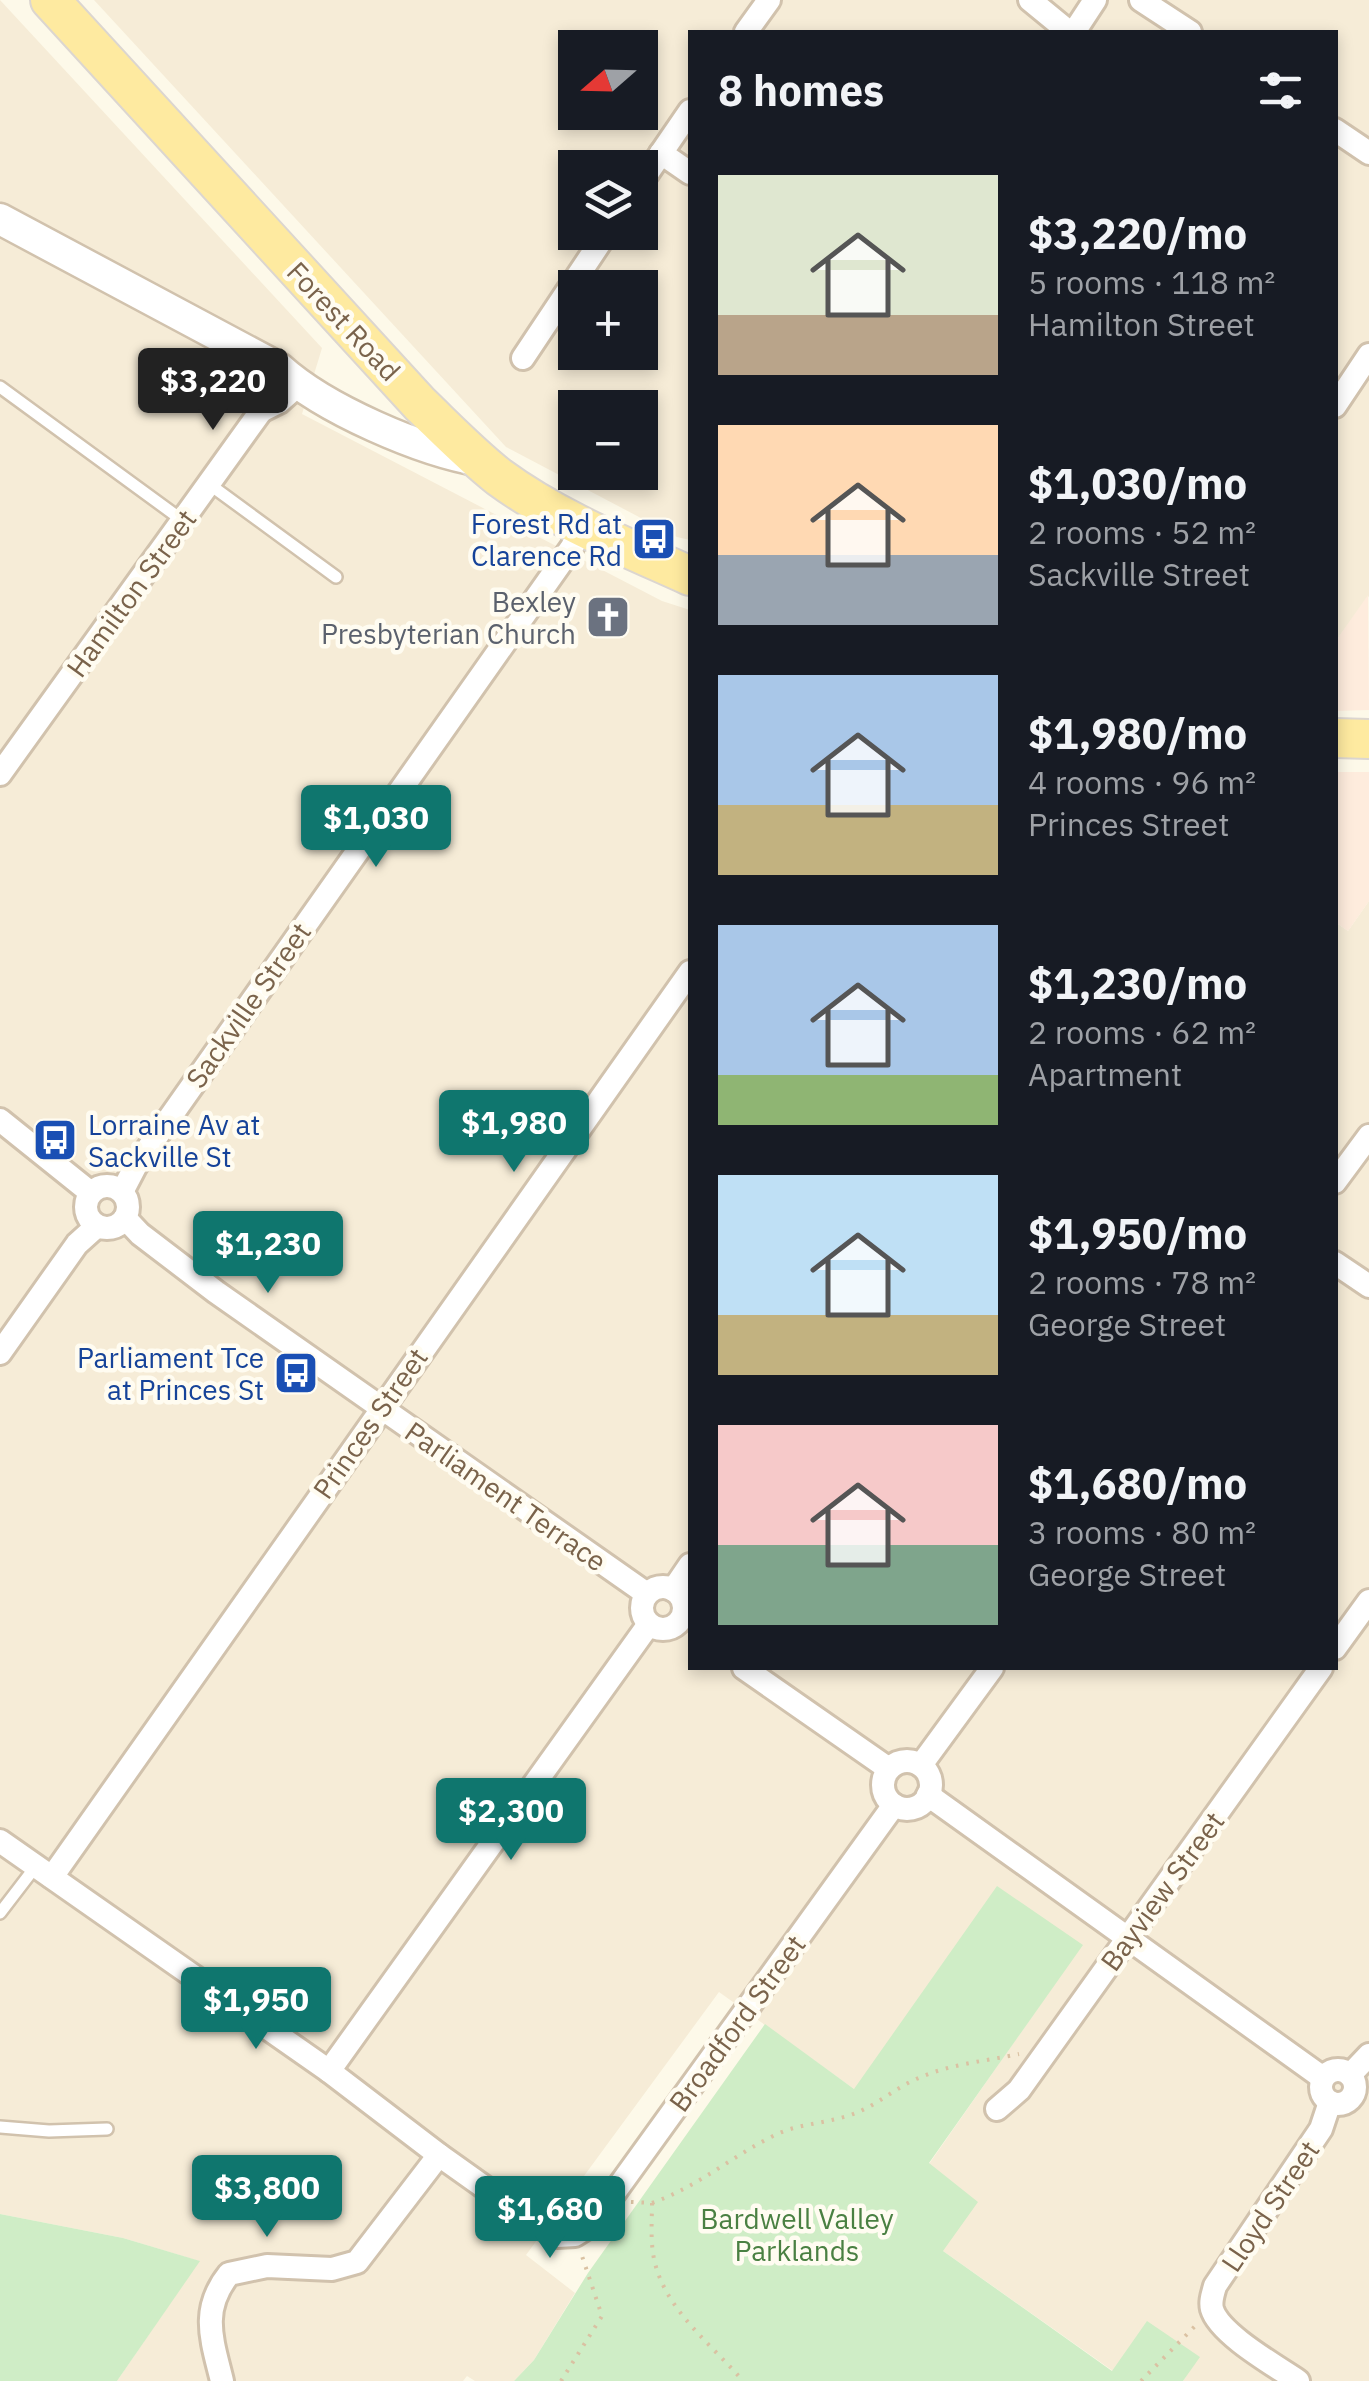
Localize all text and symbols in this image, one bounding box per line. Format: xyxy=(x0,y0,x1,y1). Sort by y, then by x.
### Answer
north arrow xyxy=(558,30,658,130)
map controls xyxy=(558,30,658,490)
text: 8 homes xyxy=(718,63,884,118)
icon: filters xyxy=(1253,63,1308,118)
button: layers xyxy=(558,150,658,250)
text: $3,220/mo xyxy=(1028,206,1247,261)
icon: home xyxy=(798,215,918,335)
street label: Forest Road xyxy=(279,253,409,389)
text: 5 rooms · 118 m² xyxy=(1028,261,1275,303)
button: + xyxy=(558,270,658,370)
text: Hamilton Street xyxy=(1028,303,1255,345)
pin: $3,220 xyxy=(132,348,294,433)
text: $3,220 xyxy=(160,359,266,401)
button: − xyxy=(558,390,658,490)
text: $1,030/mo xyxy=(1028,456,1247,511)
icon: home xyxy=(798,465,918,585)
street label: Hamilton Street xyxy=(58,502,204,684)
place label: Forest Rd at Clarence Rd xyxy=(471,505,622,574)
text: 2 rooms · 52 m² xyxy=(1028,511,1256,553)
bus stop icon: Forest Rd at Clarence Rd xyxy=(631,516,677,562)
text: Sackville Street xyxy=(1028,553,1250,595)
place label: Bexley Presbyterian Church xyxy=(321,583,576,652)
church icon: Bexley Presbyterian Church xyxy=(585,594,631,640)
text: $1,980/mo xyxy=(1028,706,1247,761)
icon: home xyxy=(798,715,918,835)
text: 4 rooms · 96 m² xyxy=(1028,761,1256,803)
pin: $1,030 xyxy=(295,785,457,870)
text: $1,030 xyxy=(323,796,429,838)
text: Princes Street xyxy=(1028,803,1229,845)
street label: Sackville Street xyxy=(177,915,319,1095)
text: $1,230/mo xyxy=(1028,956,1247,1011)
icon: home xyxy=(798,965,918,1085)
text: 2 rooms · 62 m² xyxy=(1028,1011,1256,1053)
text: Apartment xyxy=(1028,1053,1182,1095)
pin: $1,980 xyxy=(433,1090,595,1175)
text: $1,980 xyxy=(461,1101,567,1143)
place label: Lorraine Av at Sackville St xyxy=(88,1106,260,1175)
bus stop icon: Lorraine Av at Sackville St xyxy=(32,1117,78,1163)
text: $1,950/mo xyxy=(1028,1206,1247,1261)
pin: $1,230 xyxy=(187,1211,349,1296)
icon: home xyxy=(798,1215,918,1335)
text: $1,230 xyxy=(215,1222,321,1264)
text: 2 rooms · 78 m² xyxy=(1028,1261,1256,1303)
text: George Street xyxy=(1028,1303,1226,1345)
place label: Parliament Tce at Princes St xyxy=(77,1339,264,1408)
street label: Princes Street xyxy=(304,1340,436,1506)
bus stop icon: Parliament Tce at Princes St xyxy=(273,1350,319,1396)
street label: Parliament Terrace xyxy=(398,1413,614,1579)
text: $1,680/mo xyxy=(1028,1456,1247,1511)
icon: home xyxy=(798,1465,918,1585)
text: 3 rooms · 80 m² xyxy=(1028,1511,1256,1553)
text: George Street xyxy=(1028,1553,1226,1595)
pin: $2,300 xyxy=(430,1778,592,1863)
text: $2,300 xyxy=(458,1789,564,1831)
street label: Bayview Street xyxy=(1092,1804,1232,1978)
street label: Broadford Street xyxy=(660,1927,814,2119)
pin: $1,950 xyxy=(175,1967,337,2052)
text: $1,950 xyxy=(203,1978,309,2020)
street label: Lloyd Street xyxy=(1213,2133,1327,2279)
pin: $3,800 xyxy=(186,2155,348,2240)
text: $3,800 xyxy=(214,2166,320,2208)
pin: $1,680 xyxy=(469,2176,631,2261)
text: $1,680 xyxy=(497,2187,603,2229)
park label: Bardwell Valley Parklands xyxy=(700,2200,894,2269)

